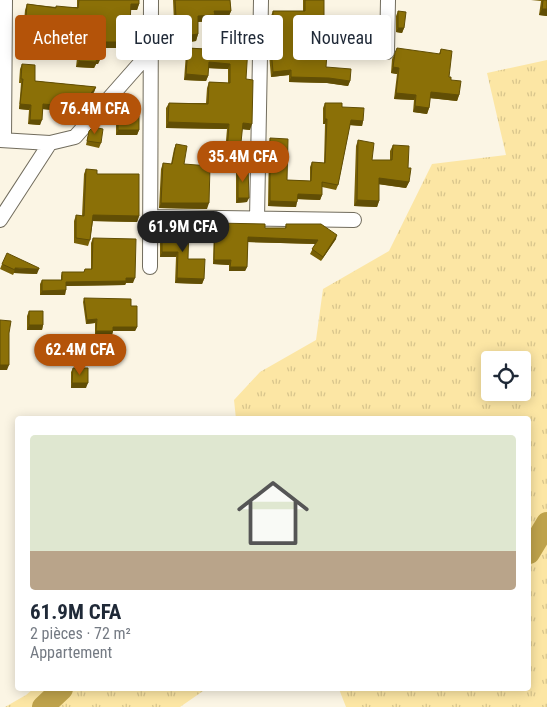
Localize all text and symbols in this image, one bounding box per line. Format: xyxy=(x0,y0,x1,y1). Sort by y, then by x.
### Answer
chip: Acheter xyxy=(15,15,106,60)
chip: Louer xyxy=(116,15,192,60)
chip: Filtres xyxy=(202,15,283,60)
chip: Nouveau xyxy=(293,15,391,60)
pin: 76.4M CFA xyxy=(38,92,152,135)
text: 76.4M CFA xyxy=(60,99,130,118)
pin: 35.4M CFA xyxy=(186,140,300,183)
text: 35.4M CFA xyxy=(208,147,278,166)
pin: 61.9M CFA xyxy=(126,210,240,253)
text: 61.9M CFA xyxy=(148,217,218,236)
pin: 62.4M CFA xyxy=(23,334,137,376)
text: 62.4M CFA xyxy=(45,340,115,359)
map controls xyxy=(481,351,531,401)
button: locate xyxy=(481,351,531,401)
icon: home xyxy=(228,468,318,558)
text: 61.9M CFA xyxy=(30,600,121,624)
text: 2 pièces · 72 m² xyxy=(30,624,131,643)
text: Appartement xyxy=(30,643,112,662)

